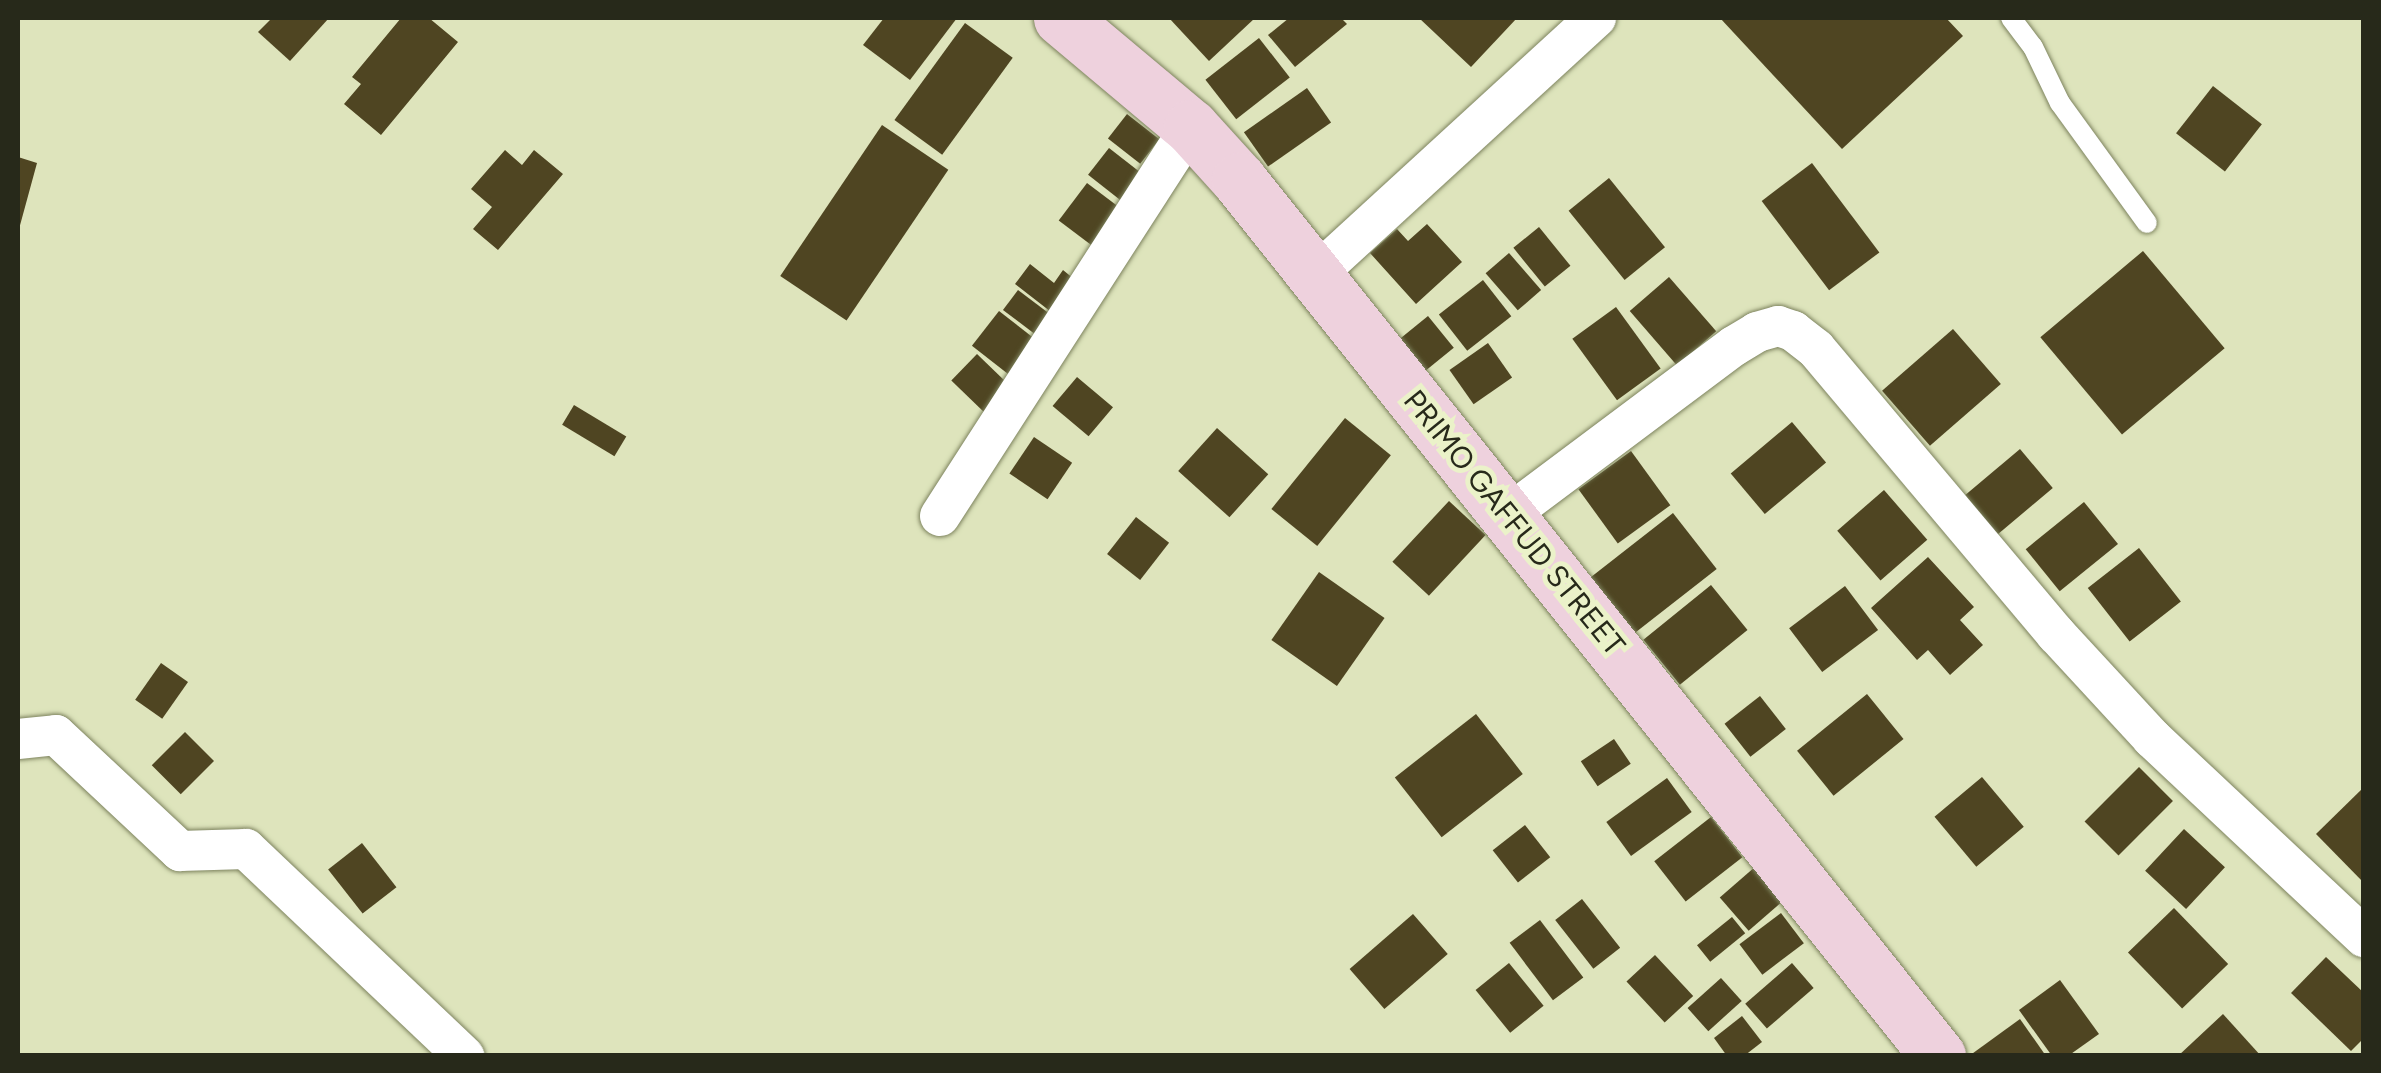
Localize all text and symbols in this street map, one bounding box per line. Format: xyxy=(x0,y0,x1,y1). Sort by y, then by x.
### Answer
street label: PRIMO GAFFUD STREET xyxy=(1396,383,1632,663)

